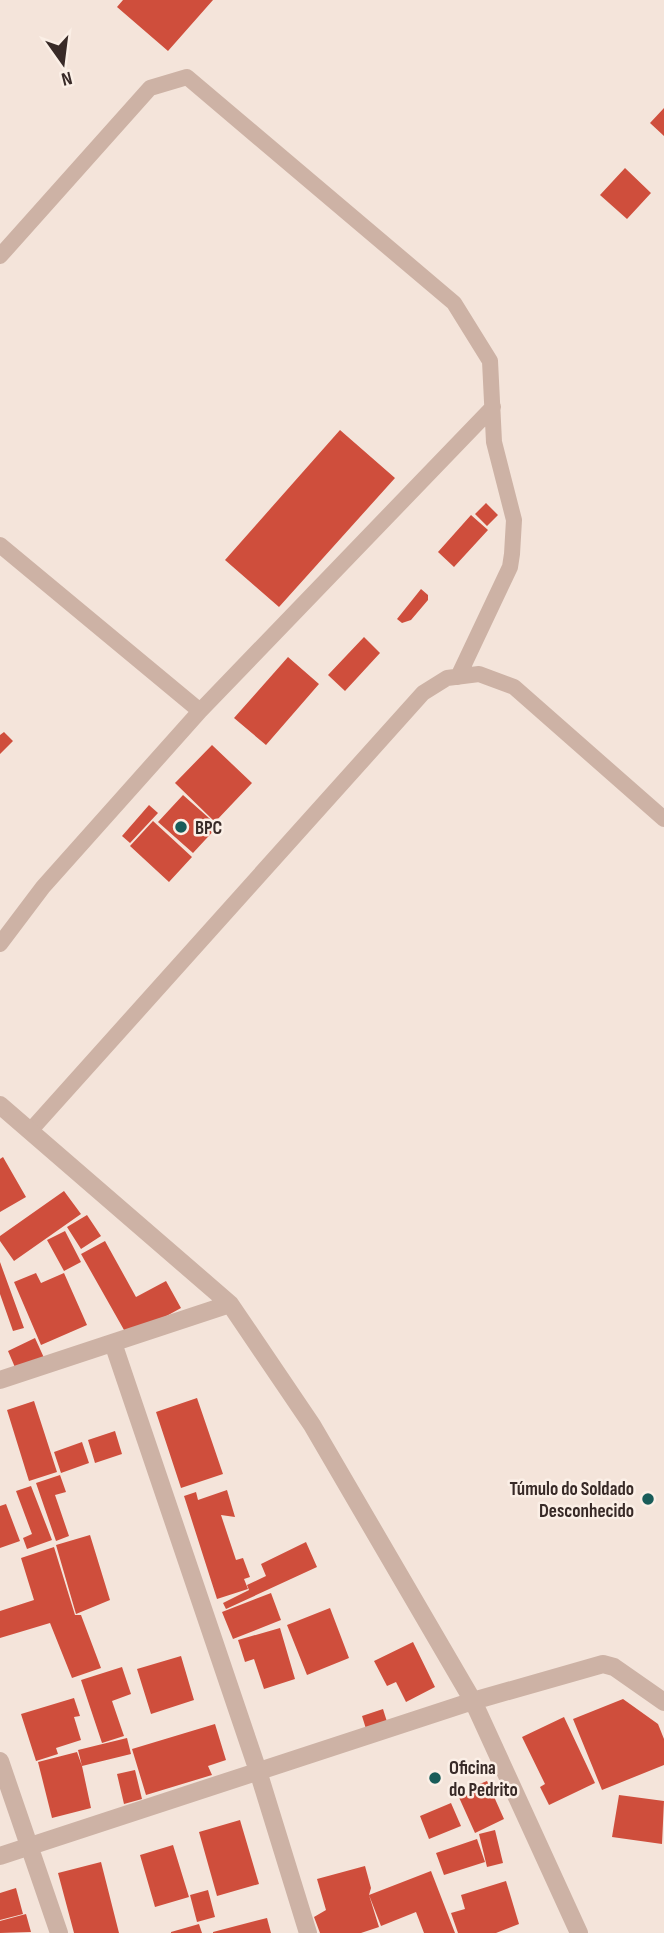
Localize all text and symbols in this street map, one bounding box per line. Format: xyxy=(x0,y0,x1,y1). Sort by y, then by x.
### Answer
north arrow xyxy=(28,28,98,98)
text: N xyxy=(59,66,74,90)
place label: BPC xyxy=(195,817,223,840)
marker: BPC xyxy=(173,819,189,835)
place label: Túmulo do Soldado Desconhecido xyxy=(510,1478,634,1523)
marker: Túmulo do Soldado Desconhecido xyxy=(640,1491,656,1507)
place label: Oficina do Pedrito xyxy=(449,1757,518,1802)
marker: Oficina do Pedrito xyxy=(427,1770,443,1786)

